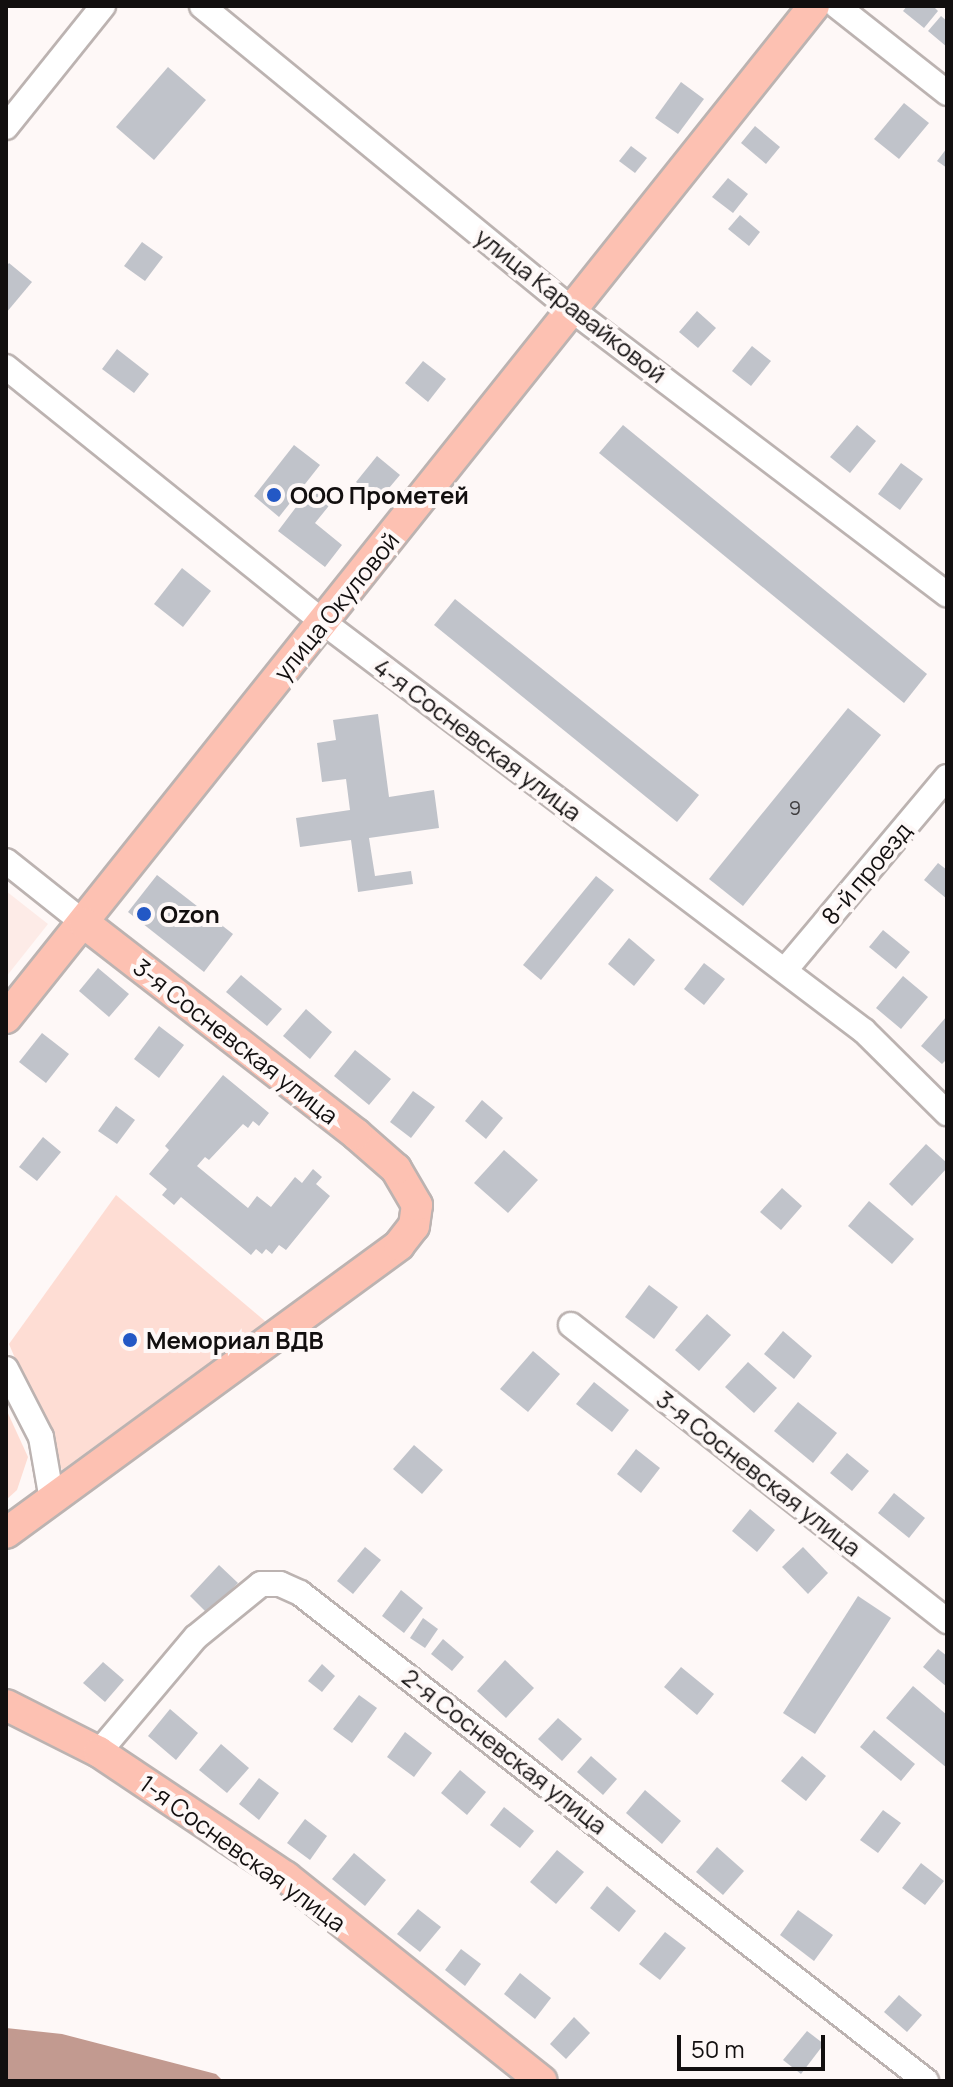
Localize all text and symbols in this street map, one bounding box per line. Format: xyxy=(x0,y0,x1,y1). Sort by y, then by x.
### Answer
street label: улица Каравайковой xyxy=(470,222,672,388)
place label: ООО Прометей xyxy=(290,481,469,509)
marker: ООО Прометей xyxy=(265,486,283,504)
street label: улица Окуловой xyxy=(267,526,405,686)
street label: 4-я Сосневская улица xyxy=(369,652,587,826)
house number: 9 xyxy=(789,795,801,819)
street label: 8-й проезд xyxy=(815,816,917,930)
place label: Ozon xyxy=(160,900,220,928)
marker: Ozon xyxy=(135,905,153,923)
street label: 3-я Сосневская улица xyxy=(128,952,344,1130)
place label: Мемориал ВДВ xyxy=(146,1326,324,1354)
marker: Мемориал ВДВ xyxy=(121,1331,139,1349)
street label: 3-я Сосневская улица xyxy=(651,1384,867,1562)
street label: 2-я Сосневская улица xyxy=(397,1662,613,1840)
street label: 1-я Сосневская улица xyxy=(134,1769,352,1937)
scale bar xyxy=(681,2019,829,2069)
text: 50 m xyxy=(691,2032,745,2065)

